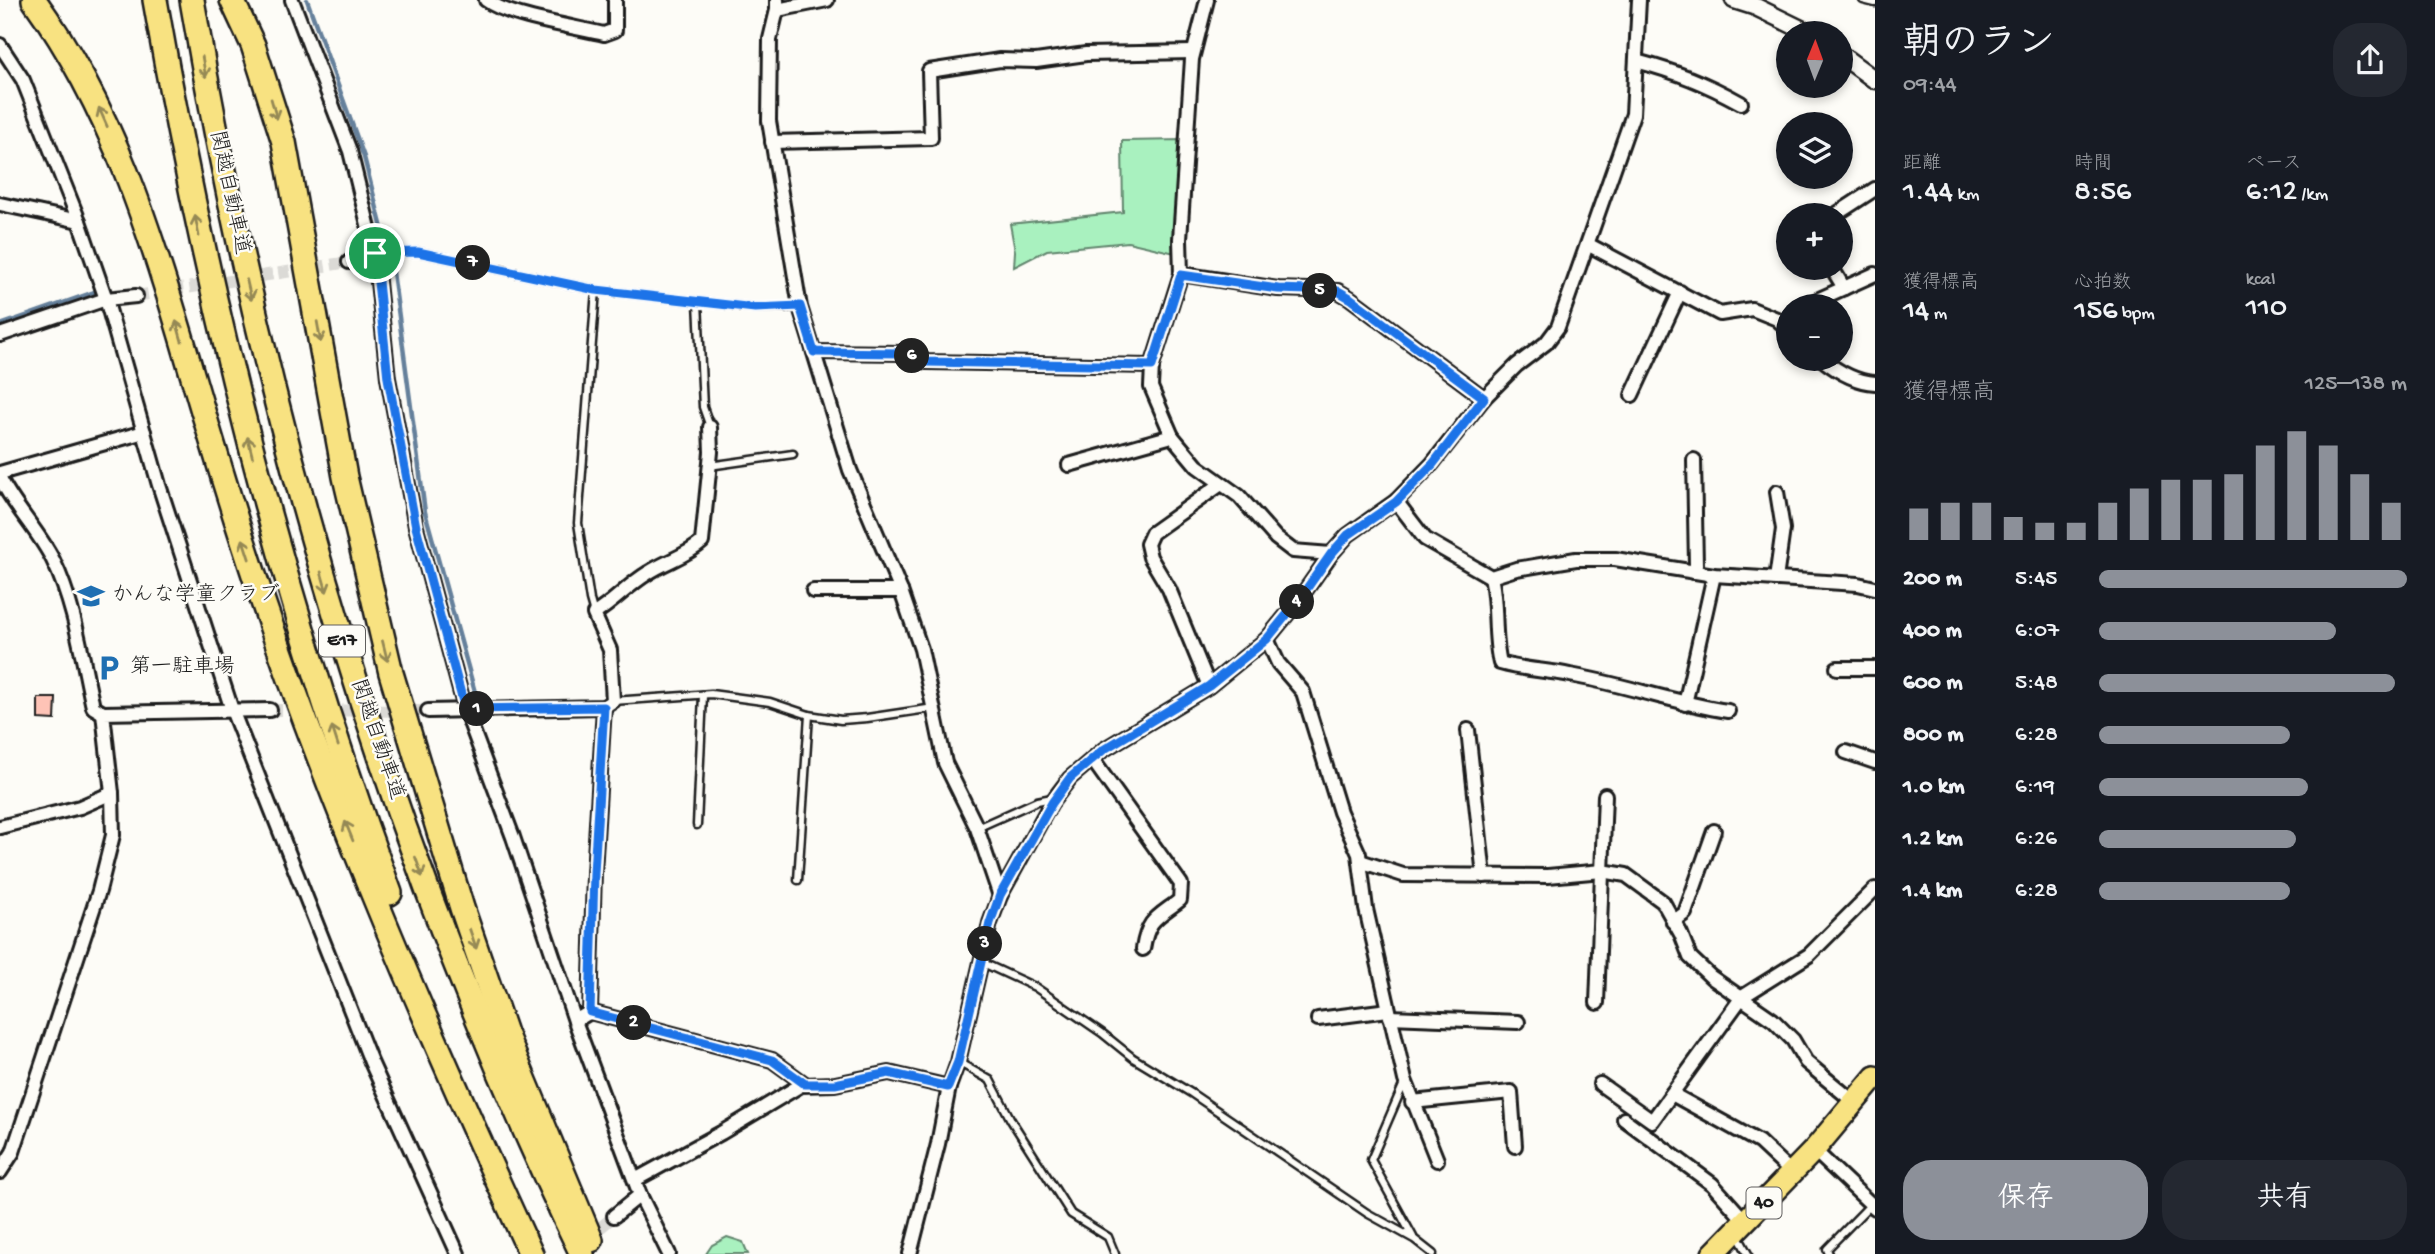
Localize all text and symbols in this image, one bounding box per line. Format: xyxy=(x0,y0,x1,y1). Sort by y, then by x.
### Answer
north arrow xyxy=(1776,21,1853,98)
map controls xyxy=(1776,21,1853,371)
button: share xyxy=(2333,23,2407,97)
text: 朝のラン xyxy=(1903,24,2055,68)
one-way arrow xyxy=(198,55,211,78)
text: 09:44 xyxy=(1903,72,1957,99)
one-way arrow xyxy=(269,98,282,120)
one-way arrow xyxy=(96,107,109,128)
button: layers xyxy=(1776,112,1853,189)
street label: 関越自動車道 xyxy=(203,128,255,257)
text: 距離 xyxy=(1903,153,1941,176)
text: 時間 xyxy=(2074,153,2112,176)
text: ペース xyxy=(2246,153,2302,176)
text: 1.44 xyxy=(1903,176,1953,211)
text: 8:56 xyxy=(2074,176,2131,211)
text: 6:12 xyxy=(2246,176,2297,211)
text: km xyxy=(1953,184,1979,207)
text: /km xyxy=(2297,184,2328,207)
button: + xyxy=(1776,203,1853,280)
one-way arrow xyxy=(190,215,204,238)
pin xyxy=(345,223,405,283)
icon: arrive xyxy=(356,234,394,272)
pin: 7 xyxy=(456,246,490,280)
text: 7 xyxy=(468,251,477,274)
text: kcal xyxy=(2246,269,2275,292)
text: 獲得標高 xyxy=(1903,272,1979,295)
text: 心拍数 xyxy=(2074,272,2131,295)
pin: 5 xyxy=(1302,274,1338,308)
one-way arrow xyxy=(243,278,256,301)
text: 5 xyxy=(1315,279,1325,302)
text: 110 xyxy=(2246,292,2287,327)
button: − xyxy=(1776,294,1853,371)
text: 14 xyxy=(1903,295,1929,330)
text: 156 xyxy=(2074,295,2117,330)
text: m xyxy=(1929,303,1947,326)
text: bpm xyxy=(2117,303,2155,326)
one-way arrow xyxy=(172,320,185,342)
one-way arrow xyxy=(313,320,326,343)
pin: 6 xyxy=(894,338,930,374)
text: 6 xyxy=(907,344,916,367)
text: 125–138 m xyxy=(2305,371,2407,398)
text: 獲得標高 xyxy=(1903,380,1995,407)
one-way arrow xyxy=(243,436,256,459)
one-way arrow xyxy=(238,538,251,560)
text: 200 m xyxy=(1903,566,1962,593)
text: 5:45 xyxy=(2015,566,2057,593)
one-way arrow xyxy=(319,570,332,592)
school or university icon: かんな学童クラブ xyxy=(76,581,106,611)
place label: かんな学童クラブ xyxy=(112,582,280,609)
pin: 4 xyxy=(1280,584,1314,620)
text: 4 xyxy=(1292,590,1301,613)
text: 400 m xyxy=(1903,618,1962,645)
text: 6:07 xyxy=(2015,618,2059,645)
road number: E17 xyxy=(319,626,365,656)
one-way arrow xyxy=(379,639,392,662)
parking icon: 第一駐車場 xyxy=(94,653,124,683)
place label: 第一駐車場 xyxy=(130,654,235,681)
text: 600 m xyxy=(1903,670,1963,697)
text: 5:48 xyxy=(2015,670,2058,697)
street label: 関越自動車道 xyxy=(344,676,410,804)
pin: 1 xyxy=(460,692,494,726)
text: 1 xyxy=(473,697,480,720)
text: 800 m xyxy=(1903,722,1964,749)
text: 6:28 xyxy=(2015,722,2058,749)
one-way arrow xyxy=(328,725,341,747)
text: 1.0 km xyxy=(1903,774,1965,801)
text: 6:19 xyxy=(2015,774,2055,801)
one-way arrow xyxy=(341,821,354,843)
text: 1.2 km xyxy=(1903,826,1963,853)
text: 6:26 xyxy=(2015,826,2057,853)
one-way arrow xyxy=(414,856,427,878)
text: 1.4 km xyxy=(1903,878,1962,905)
text: 6:28 xyxy=(2015,878,2058,905)
pin: 3 xyxy=(968,926,1002,962)
one-way arrow xyxy=(468,927,480,949)
text: 3 xyxy=(980,932,989,955)
pin: 2 xyxy=(616,1006,652,1040)
text: 2 xyxy=(629,1011,638,1034)
button: 保存 xyxy=(1903,1160,2148,1240)
button: 共有 xyxy=(2162,1160,2407,1240)
road number: 40 xyxy=(1746,1188,1782,1218)

